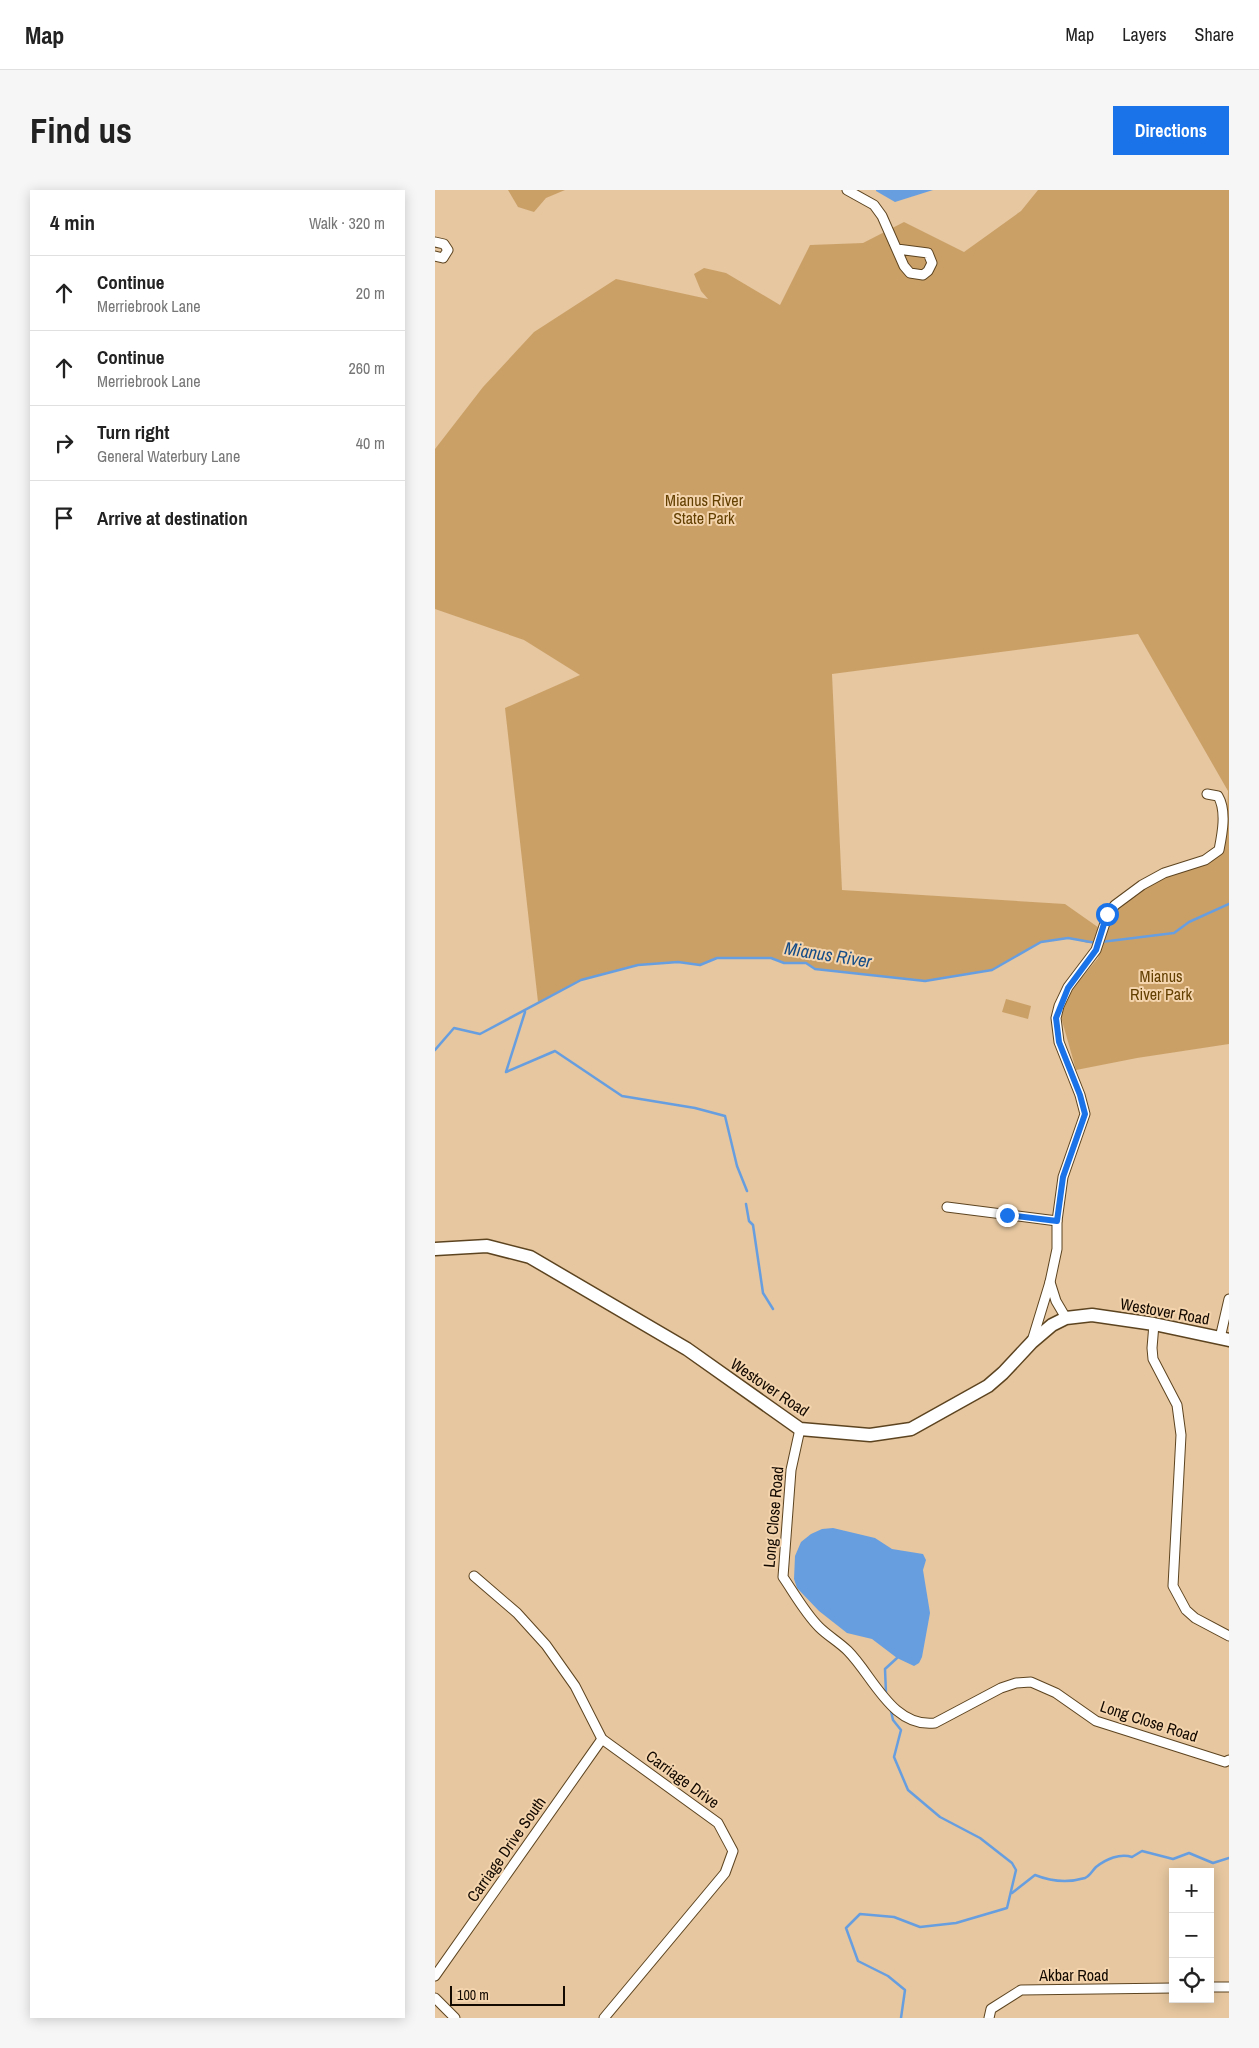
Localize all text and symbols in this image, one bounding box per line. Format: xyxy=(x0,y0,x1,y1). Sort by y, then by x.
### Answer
text: Map xyxy=(25,19,64,51)
text: Map xyxy=(1066,22,1094,47)
text: Layers xyxy=(1122,22,1167,47)
text: Share xyxy=(1195,22,1234,47)
button: Directions xyxy=(1113,106,1229,155)
text: Find us xyxy=(30,107,132,154)
text: 4 min xyxy=(50,208,95,237)
text: Walk · 320 m xyxy=(309,212,385,234)
text: Continue xyxy=(97,269,165,295)
icon: ahead xyxy=(50,279,78,307)
text: 20 m xyxy=(356,282,385,304)
text: Merriebrook Lane xyxy=(97,295,201,317)
text: Continue xyxy=(97,344,165,370)
icon: ahead xyxy=(50,354,78,382)
text: 260 m xyxy=(349,357,385,379)
text: Merriebrook Lane xyxy=(97,370,201,392)
text: Turn right xyxy=(97,419,169,445)
icon: right xyxy=(50,429,78,457)
text: 40 m xyxy=(356,432,385,454)
text: General Waterbury Lane xyxy=(97,445,240,467)
park label: Mianus River State Park xyxy=(665,489,744,529)
icon: arrive xyxy=(50,504,78,532)
text: Arrive at destination xyxy=(97,505,248,531)
route start xyxy=(1096,903,1119,926)
water label: Mianus River xyxy=(783,935,874,974)
park label: Mianus River Park xyxy=(1130,965,1192,1005)
route end xyxy=(996,1204,1019,1227)
street label: Westover Road xyxy=(1119,1292,1211,1330)
street label: Westover Road xyxy=(726,1353,814,1421)
street label: Long Close Road xyxy=(758,1466,788,1568)
street label: Long Close Road xyxy=(1097,1695,1201,1747)
street label: Carriage Drive xyxy=(642,1745,724,1813)
street label: Carriage Drive South xyxy=(461,1792,551,1906)
map controls xyxy=(1169,1868,1214,2003)
button: + xyxy=(1169,1868,1214,1913)
button: − xyxy=(1169,1913,1214,1958)
button: locate xyxy=(1169,1958,1214,2003)
street label: Akbar Road xyxy=(1038,1964,1109,1986)
scale bar xyxy=(450,1983,565,2006)
text: 100 m xyxy=(457,1986,489,2004)

